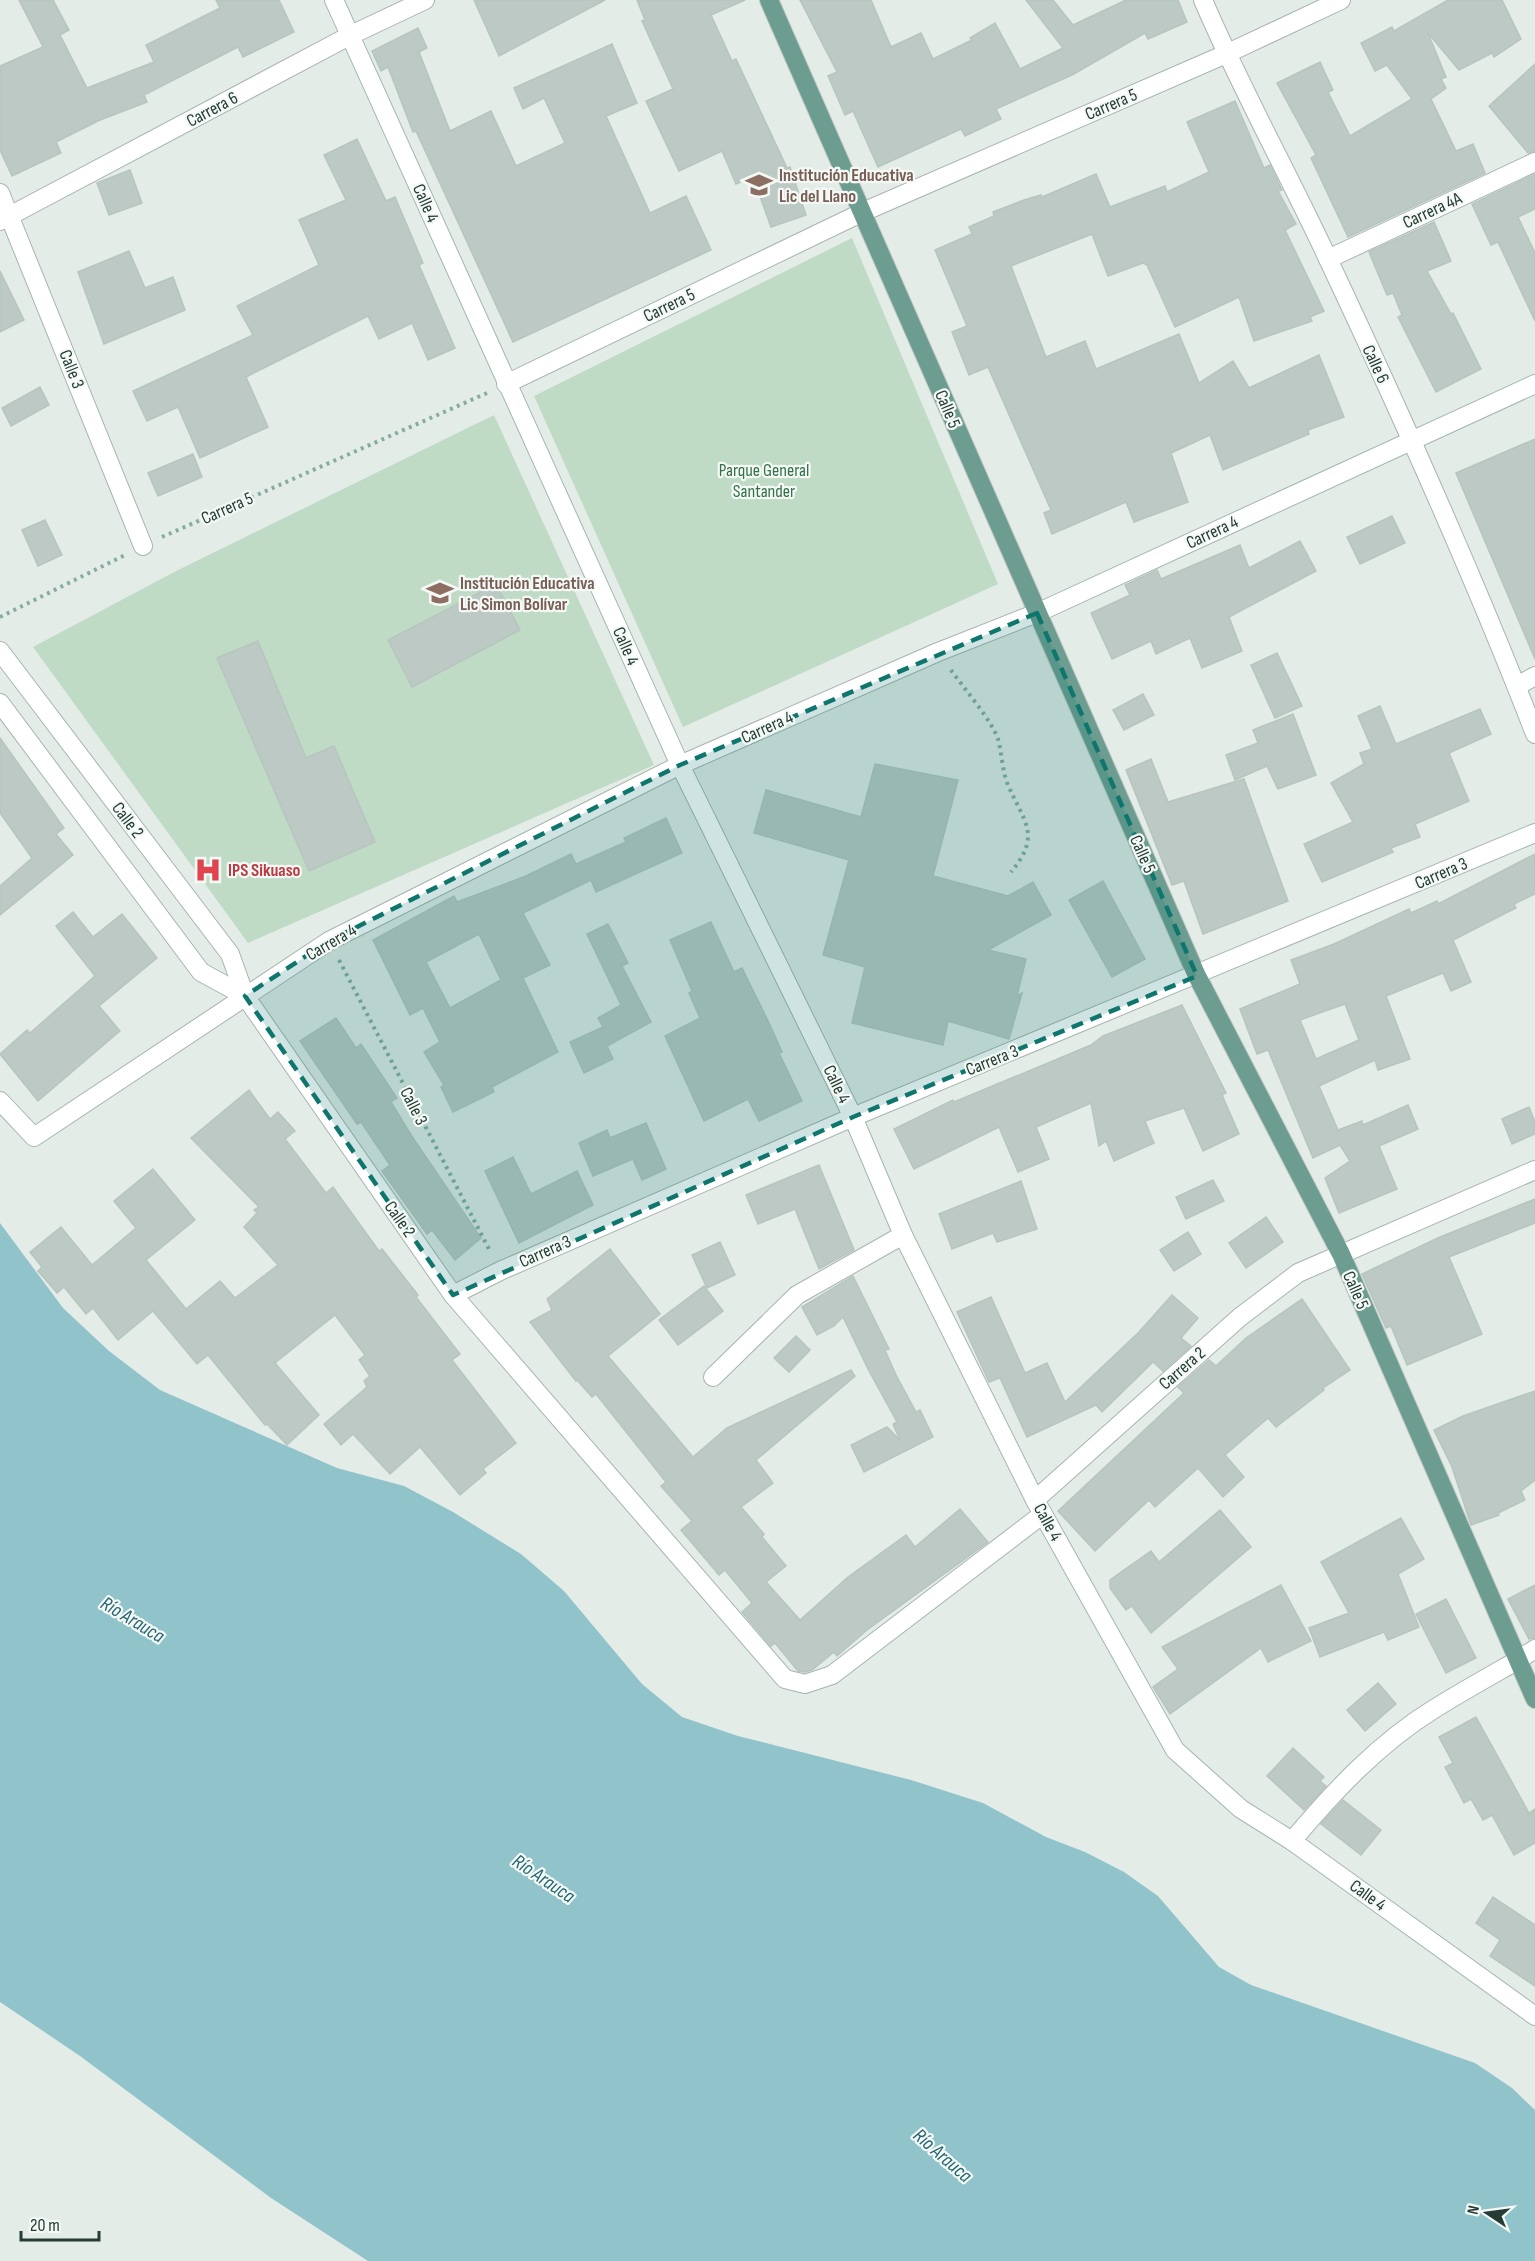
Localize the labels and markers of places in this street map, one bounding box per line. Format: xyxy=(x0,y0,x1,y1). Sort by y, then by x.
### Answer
place label: Institución Educativa Lic del Llano xyxy=(779,165,914,207)
school or university icon: Institución Educativa Lic del Llano xyxy=(744,170,774,200)
place label: Institución Educativa Lic Simon Bolívar xyxy=(460,573,595,615)
school or university icon: Institución Educativa Lic Simon Bolívar xyxy=(425,578,455,608)
hospital icon: IPS Sikuaso xyxy=(193,855,223,885)
place label: IPS Sikuaso xyxy=(228,860,301,881)

